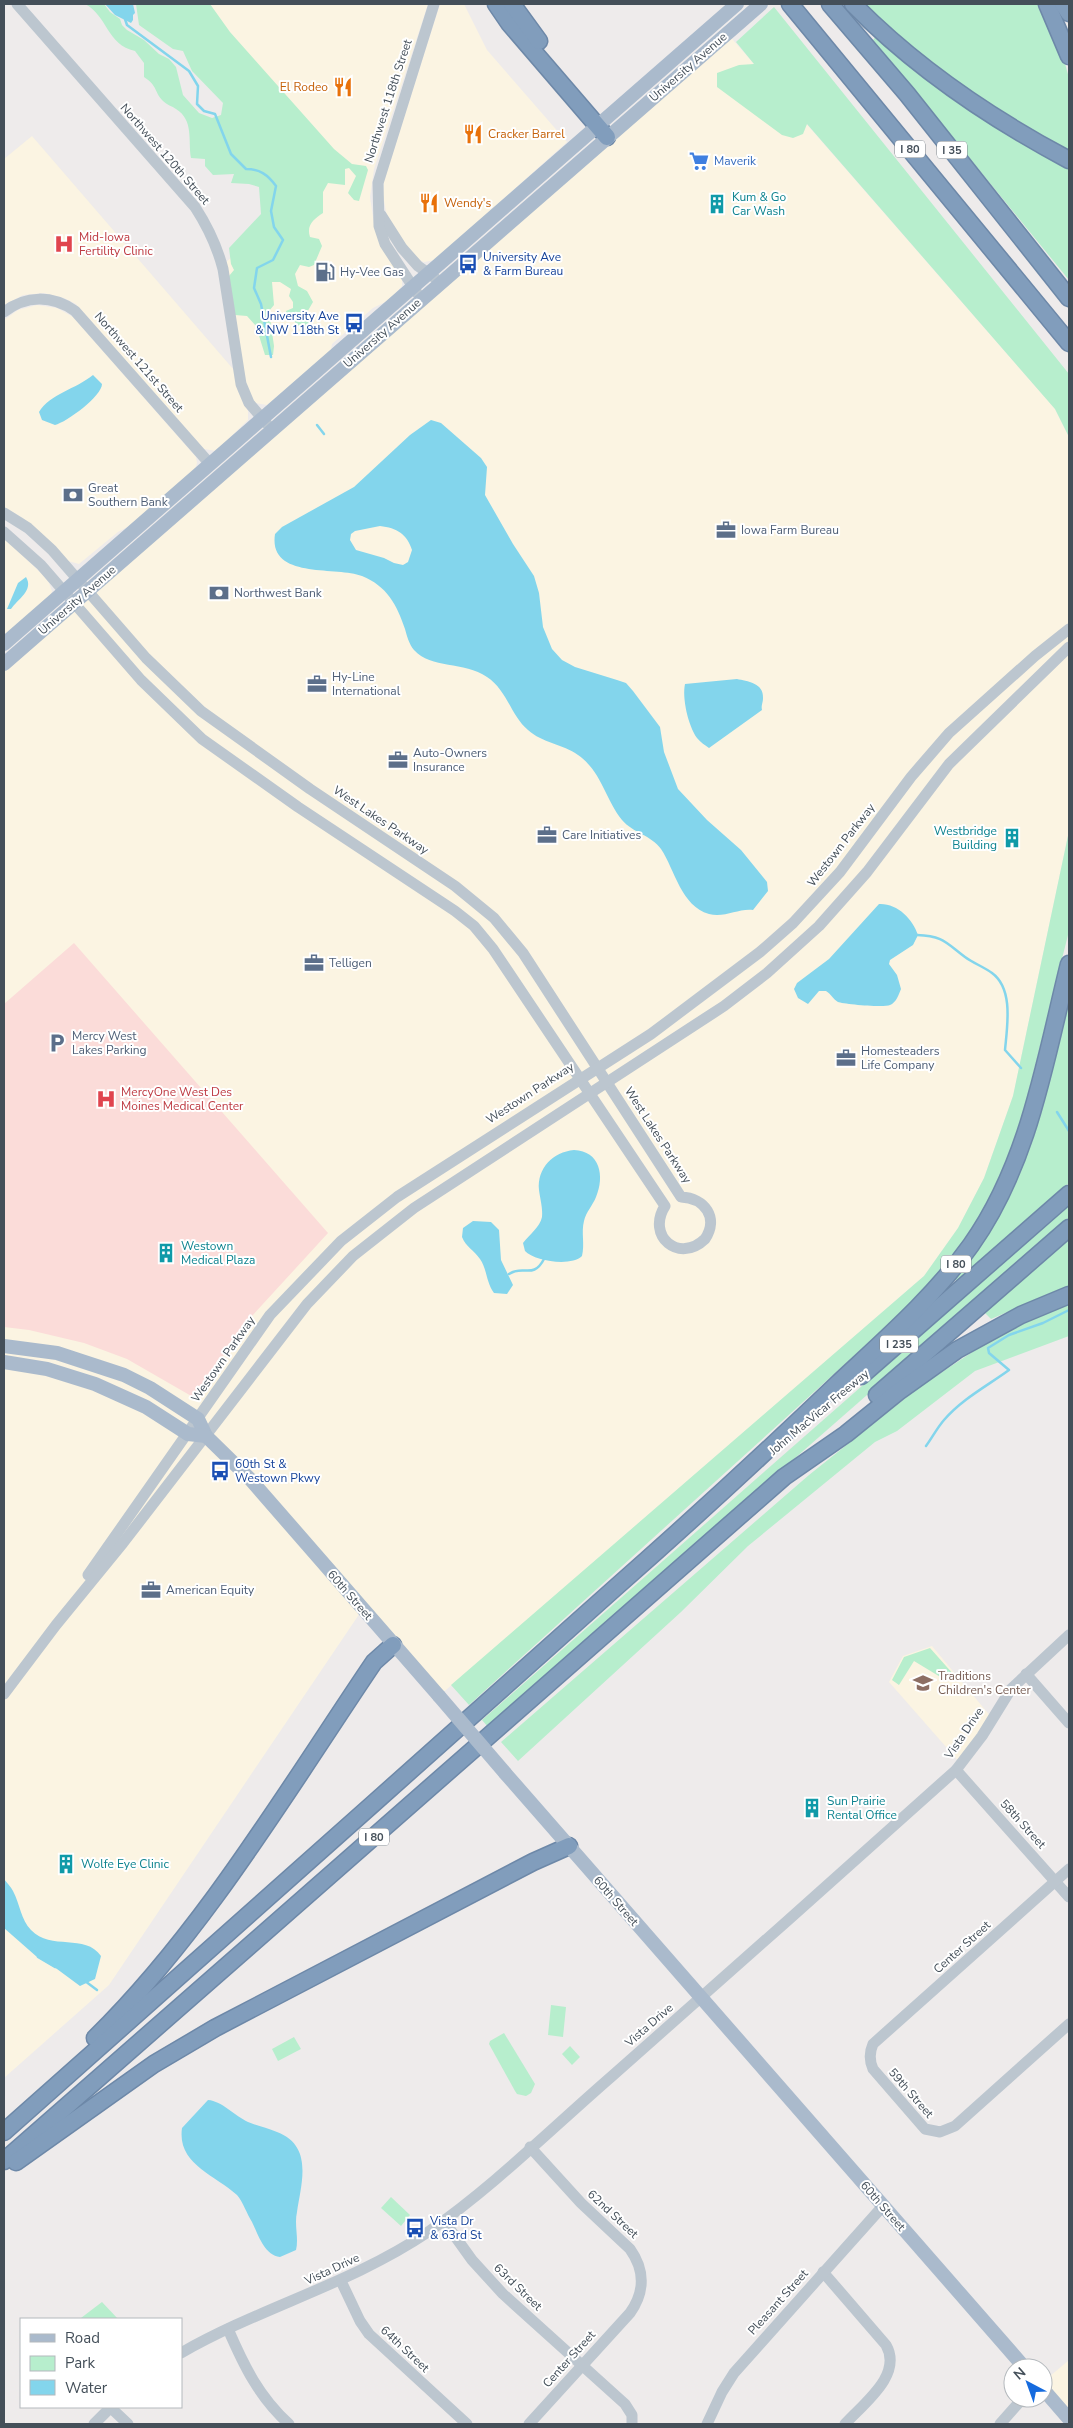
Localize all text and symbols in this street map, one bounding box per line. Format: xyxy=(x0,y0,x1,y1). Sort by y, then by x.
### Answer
street label: University Avenue xyxy=(646,29,730,105)
street label: Northwest 118th Street xyxy=(360,36,416,165)
restaurant icon: El Rodeo xyxy=(332,76,354,98)
place label: El Rodeo xyxy=(280,79,328,95)
street label: Northwest 120th Street xyxy=(117,100,214,209)
restaurant icon: Cracker Barrel xyxy=(462,123,484,145)
place label: Cracker Barrel xyxy=(488,126,565,142)
road number: I 80 xyxy=(895,140,925,158)
road number: I 35 xyxy=(937,142,967,158)
supermarket icon: Maverik xyxy=(688,150,710,172)
place label: Maverik xyxy=(714,153,757,169)
place label: Kum & Go Car Wash xyxy=(732,189,787,219)
restaurant icon: Wendy's xyxy=(418,192,440,214)
building icon: Kum & Go Car Wash xyxy=(706,193,728,215)
place label: Wendy's xyxy=(444,195,492,211)
place label: Mid-Iowa Fertility Clinic xyxy=(79,229,153,259)
hospital icon: Mid-Iowa Fertility Clinic xyxy=(53,233,75,255)
place label: University Ave & Farm Bureau xyxy=(483,249,563,279)
bus stop icon: University Ave & Farm Bureau xyxy=(457,253,479,275)
fuel station icon: Hy-Vee Gas xyxy=(314,261,336,283)
place label: Hy-Vee Gas xyxy=(340,264,404,280)
street label: University Avenue xyxy=(340,295,424,371)
place label: University Ave & NW 118th St xyxy=(255,308,340,338)
street label: Northwest 121st Street xyxy=(91,309,187,416)
bus stop icon: University Ave & NW 118th St xyxy=(343,312,365,334)
place label: Great Southern Bank xyxy=(88,480,169,510)
bank icon: Great Southern Bank xyxy=(62,484,84,506)
office icon: Iowa Farm Bureau xyxy=(715,519,737,541)
place label: Iowa Farm Bureau xyxy=(741,522,839,538)
street label: University Avenue xyxy=(35,562,119,638)
bank icon: Northwest Bank xyxy=(208,582,230,604)
place label: Northwest Bank xyxy=(234,585,323,601)
place label: Hy-Line International xyxy=(332,669,401,699)
office icon: Hy-Line International xyxy=(306,673,328,695)
place label: Auto-Owners Insurance xyxy=(413,745,487,775)
office icon: Auto-Owners Insurance xyxy=(387,749,409,771)
street label: West Lakes Parkway xyxy=(330,782,433,858)
street label: Westown Parkway xyxy=(803,799,879,890)
place label: Westbridge Building xyxy=(934,823,997,853)
office icon: Care Initiatives xyxy=(536,824,558,846)
place label: Care Initiatives xyxy=(562,827,641,843)
building icon: Westbridge Building xyxy=(1001,827,1023,849)
office icon: Telligen xyxy=(303,952,325,974)
place label: Telligen xyxy=(329,955,372,971)
place label: Mercy West Lakes Parking xyxy=(72,1028,147,1058)
parking icon: Mercy West Lakes Parking xyxy=(46,1032,68,1054)
place label: Homesteaders Life Company xyxy=(861,1043,940,1073)
office icon: Homesteaders Life Company xyxy=(835,1047,857,1069)
street label: Westown Parkway xyxy=(483,1058,578,1127)
place label: MercyOne West Des Moines Medical Center xyxy=(121,1084,244,1114)
street label: West Lakes Parkway xyxy=(621,1084,696,1187)
hospital icon: MercyOne West Des Moines Medical Center xyxy=(95,1088,117,1110)
place label: Westown Medical Plaza xyxy=(181,1238,255,1268)
building icon: Westown Medical Plaza xyxy=(155,1242,177,1264)
road number: I 80 xyxy=(941,1256,971,1272)
street label: Westown Parkway xyxy=(187,1312,259,1405)
road number: I 235 xyxy=(880,1336,918,1352)
street label: John MacVicar Freeway xyxy=(765,1365,873,1459)
place label: 60th St & Westown Pkwy xyxy=(235,1456,321,1486)
bus stop icon: 60th St & Westown Pkwy xyxy=(209,1460,231,1482)
street label: 60th Street xyxy=(324,1567,377,1624)
office icon: American Equity xyxy=(140,1579,162,1601)
place label: American Equity xyxy=(166,1582,255,1598)
place label: Traditions Children's Center xyxy=(938,1668,1031,1698)
school or university icon: Traditions Children's Center xyxy=(912,1672,934,1694)
street label: Vista Drive xyxy=(940,1704,987,1763)
place label: Sun Prairie Rental Office xyxy=(827,1793,897,1823)
street label: 58th Street xyxy=(997,1796,1050,1853)
building icon: Sun Prairie Rental Office xyxy=(801,1797,823,1819)
road number: I 80 xyxy=(359,1828,389,1845)
building icon: Wolfe Eye Clinic xyxy=(55,1853,77,1875)
place label: Wolfe Eye Clinic xyxy=(81,1856,169,1872)
street label: 60th Street xyxy=(590,1873,643,1930)
street label: Center Street xyxy=(930,1917,995,1977)
street label: Vista Drive xyxy=(621,2000,676,2051)
street label: 59th Street xyxy=(885,2065,938,2122)
street label: 60th Street xyxy=(857,2178,910,2235)
street label: 62nd Street xyxy=(584,2186,642,2242)
place label: Vista Dr & 63rd St xyxy=(429,2213,482,2243)
bus stop icon: Vista Dr & 63rd St xyxy=(404,2217,426,2239)
street label: Vista Drive xyxy=(301,2249,362,2289)
street label: 63rd Street xyxy=(490,2260,546,2315)
street label: Pleasant Street xyxy=(744,2265,812,2338)
legend xyxy=(20,2318,182,2408)
street label: 64th Street xyxy=(377,2322,433,2376)
street label: Center Street xyxy=(539,2326,599,2391)
text: Road xyxy=(65,2328,100,2348)
text: Park xyxy=(65,2353,95,2373)
north arrow xyxy=(1003,2358,1053,2408)
text: N xyxy=(1010,2363,1030,2384)
text: Water xyxy=(65,2378,108,2398)

